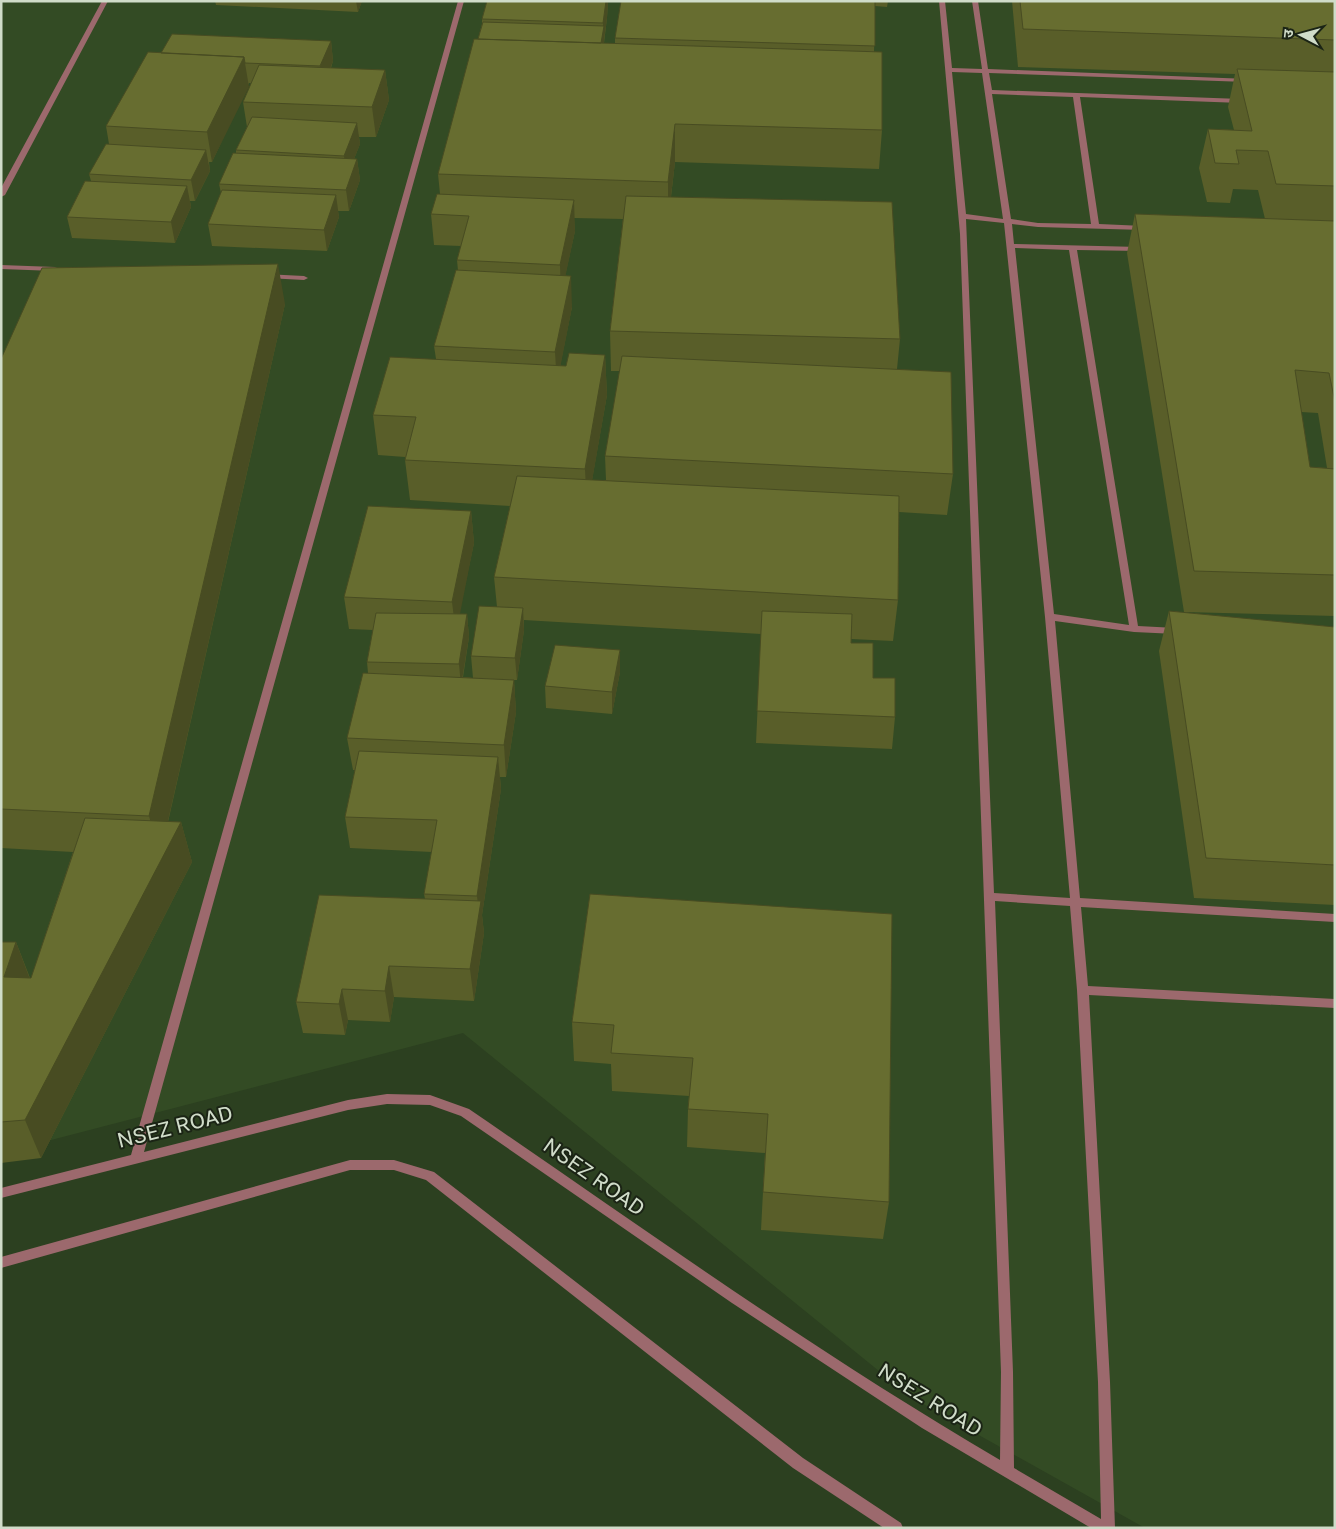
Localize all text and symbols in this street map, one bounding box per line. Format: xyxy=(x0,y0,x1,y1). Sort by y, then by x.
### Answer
north arrow xyxy=(1276,10,1326,60)
text: उ xyxy=(1279,28,1297,39)
street label: NSEZ ROAD xyxy=(114,1099,235,1153)
street label: NSEZ ROAD xyxy=(539,1132,650,1221)
street label: NSEZ ROAD xyxy=(874,1357,988,1442)

